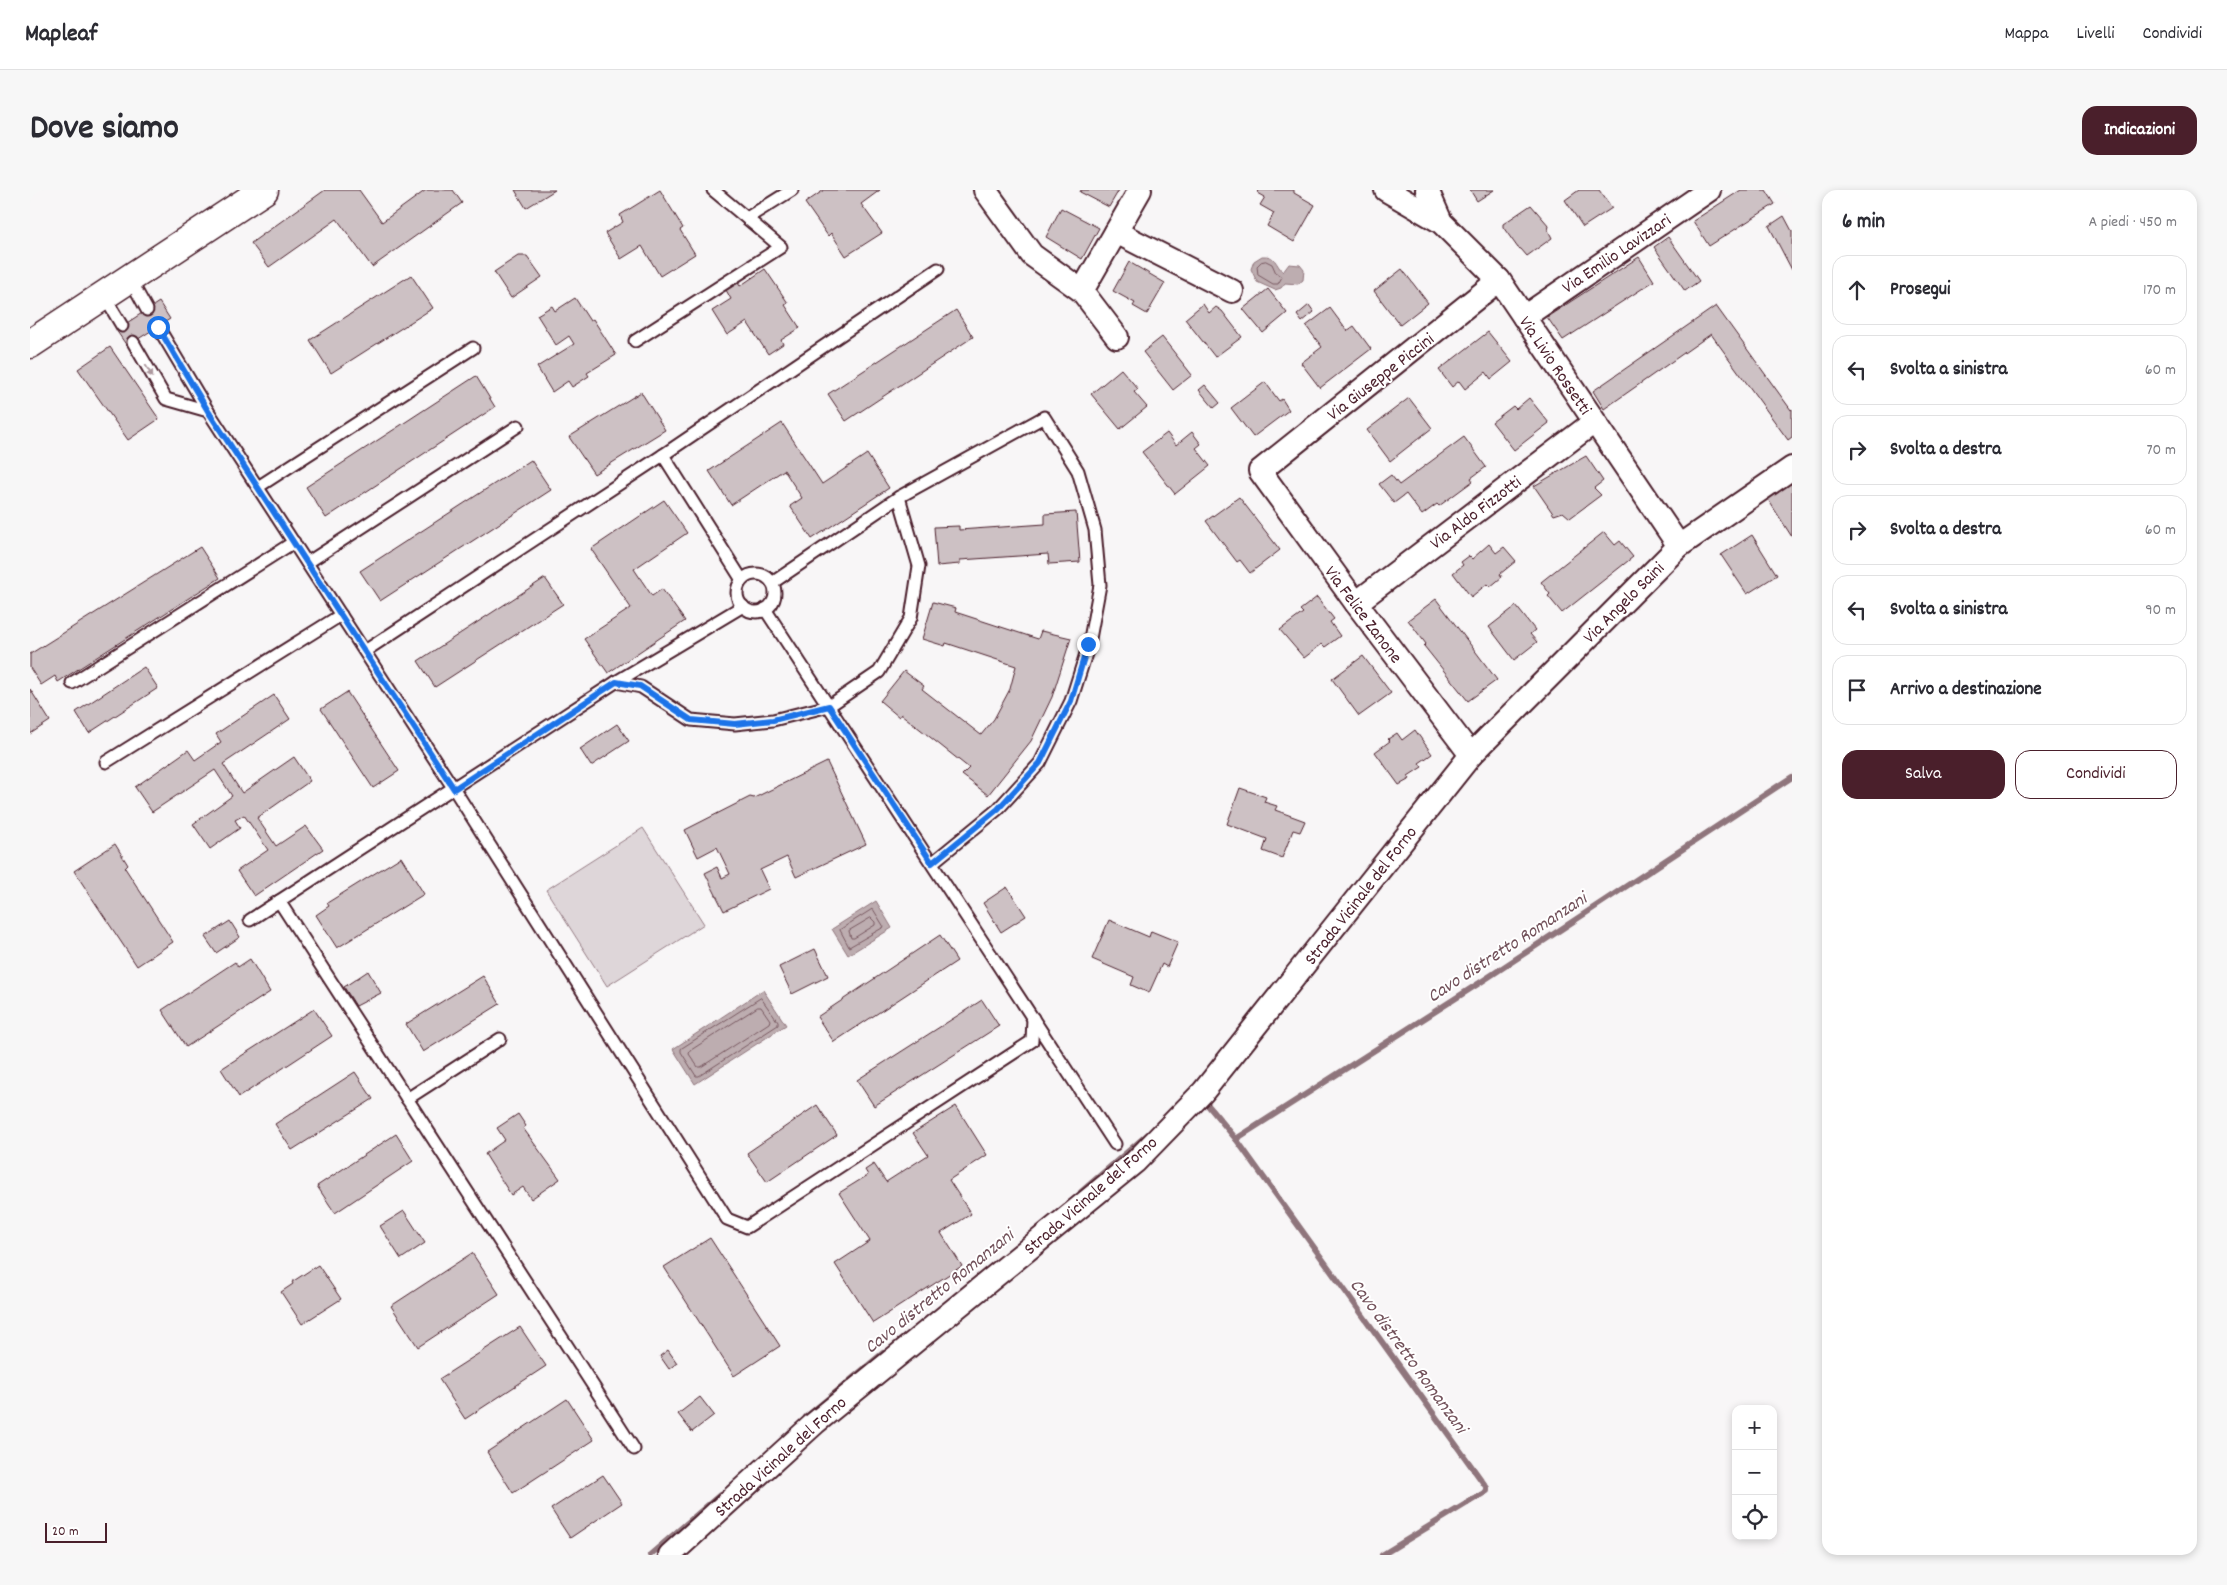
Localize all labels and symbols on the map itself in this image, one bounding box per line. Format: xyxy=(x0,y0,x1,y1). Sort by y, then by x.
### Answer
street label: Via Emilio Lavizzari xyxy=(1558,209,1677,301)
street label: Via Livio Rossetti xyxy=(1512,312,1596,421)
route start xyxy=(147,316,170,339)
street label: Via Giuseppe Piccini xyxy=(1323,328,1440,428)
one-way arrow xyxy=(145,364,154,377)
street label: Via Aldo Fizzotti xyxy=(1426,471,1527,557)
street label: Via Angelo Saini xyxy=(1578,557,1671,650)
street label: Via Felice Zanone xyxy=(1317,562,1407,670)
route end xyxy=(1077,633,1100,656)
street label: Strada Vicinale del Forno xyxy=(1300,822,1424,971)
water label: Cavo distretto Romanzani xyxy=(1423,885,1596,1011)
street label: Strada Vicinale del Forno xyxy=(1019,1132,1164,1262)
water label: Cavo distretto Romanzani xyxy=(860,1222,1024,1362)
water label: Cavo distretto Romanzani xyxy=(1342,1274,1475,1443)
street label: Strada Vicinale del Forno xyxy=(710,1392,853,1524)
scale bar xyxy=(45,1520,108,1543)

